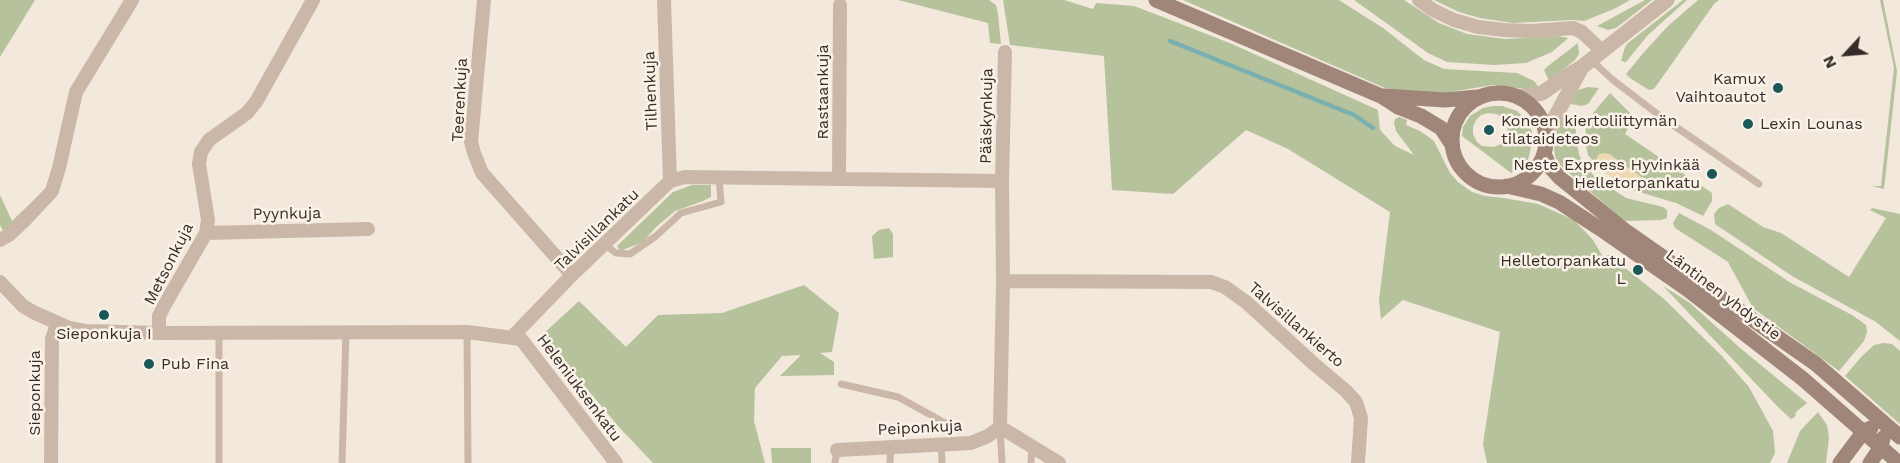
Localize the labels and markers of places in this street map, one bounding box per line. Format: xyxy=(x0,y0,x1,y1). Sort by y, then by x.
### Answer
place label: Kamux Vaihtoautot xyxy=(1675,69,1766,107)
marker: Kamux Vaihtoautot xyxy=(1771,81,1785,95)
place label: Koneen kiertoliittymän tilataideteos xyxy=(1501,111,1677,149)
place label: Lexin Lounas xyxy=(1760,114,1863,134)
marker: Lexin Lounas xyxy=(1741,117,1755,131)
marker: Koneen kiertoliittymän tilataideteos xyxy=(1482,123,1496,137)
place label: Neste Express Hyvinkää Helletorpankatu xyxy=(1513,155,1700,193)
marker: Neste Express Hyvinkää Helletorpankatu xyxy=(1705,167,1719,181)
place label: Helletorpankatu L xyxy=(1500,251,1626,289)
marker: Helletorpankatu L xyxy=(1631,263,1645,277)
marker: Sieponkuja I xyxy=(97,308,111,322)
place label: Sieponkuja I xyxy=(56,324,152,344)
place label: Pub Fina xyxy=(161,354,229,374)
marker: Pub Fina xyxy=(142,357,156,371)

